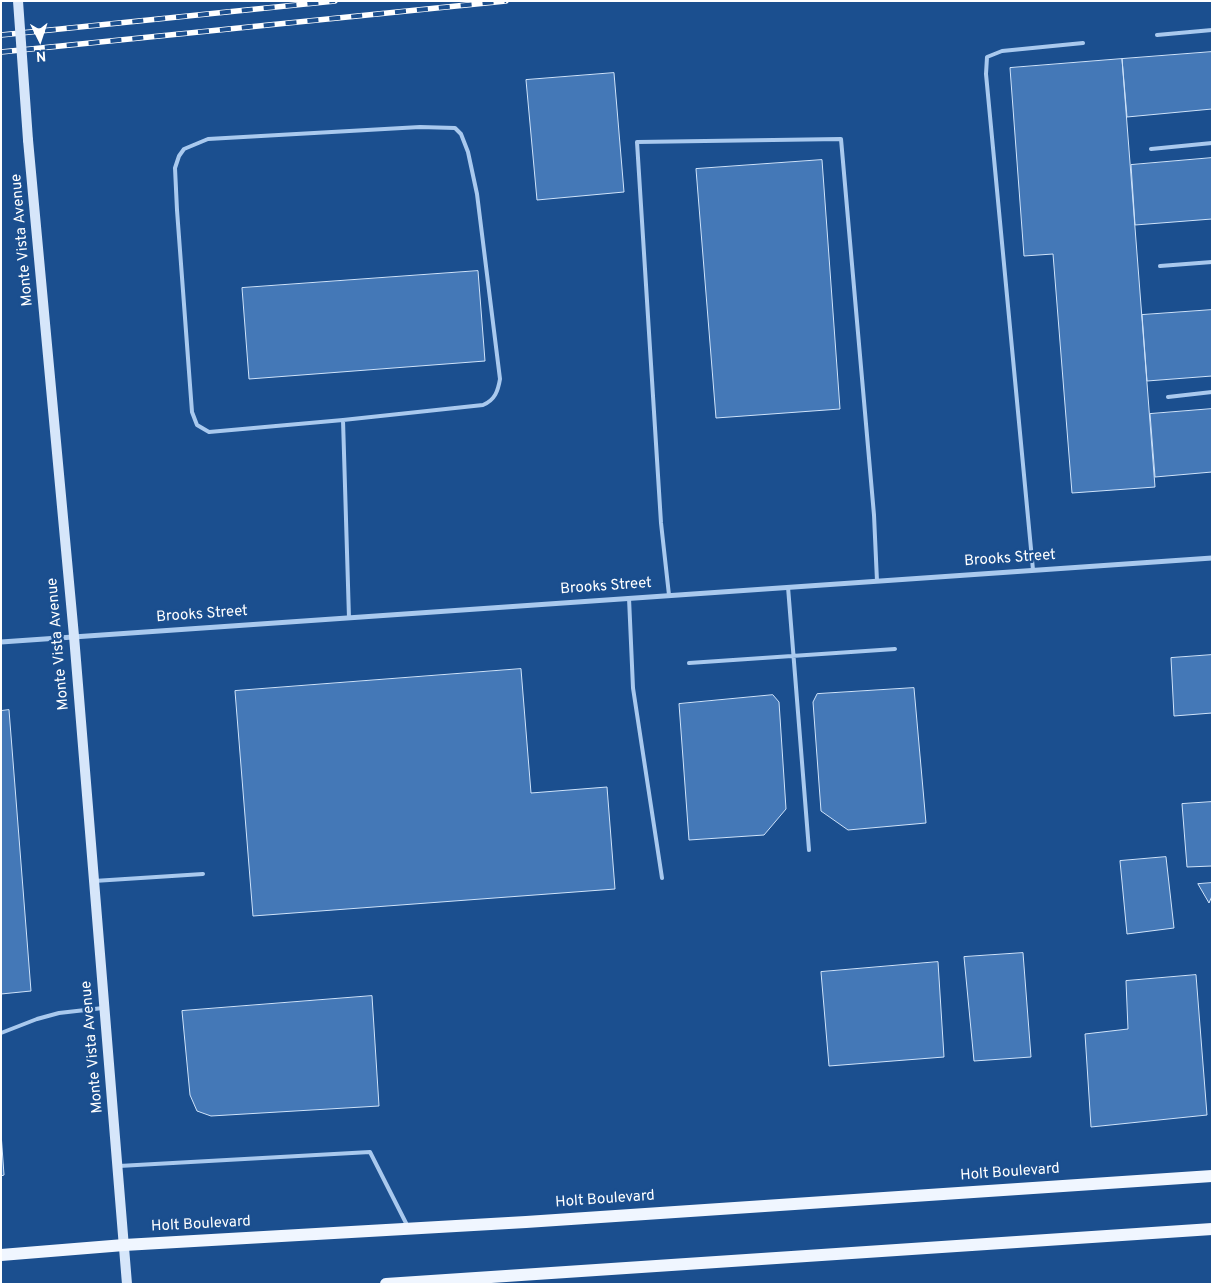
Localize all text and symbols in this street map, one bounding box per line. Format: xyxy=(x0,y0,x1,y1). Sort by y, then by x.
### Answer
north arrow xyxy=(15,15,65,65)
text: N xyxy=(35,47,47,64)
street label: Monte Vista Avenue xyxy=(8,173,38,307)
street label: Brooks Street xyxy=(964,547,1056,571)
street label: Brooks Street xyxy=(560,575,652,599)
street label: Monte Vista Avenue xyxy=(44,577,74,711)
street label: Brooks Street xyxy=(156,603,248,627)
street label: Monte Vista Avenue xyxy=(78,980,108,1114)
street label: Holt Boulevard xyxy=(960,1161,1060,1185)
street label: Holt Boulevard xyxy=(555,1188,655,1212)
street label: Holt Boulevard xyxy=(151,1213,251,1237)

